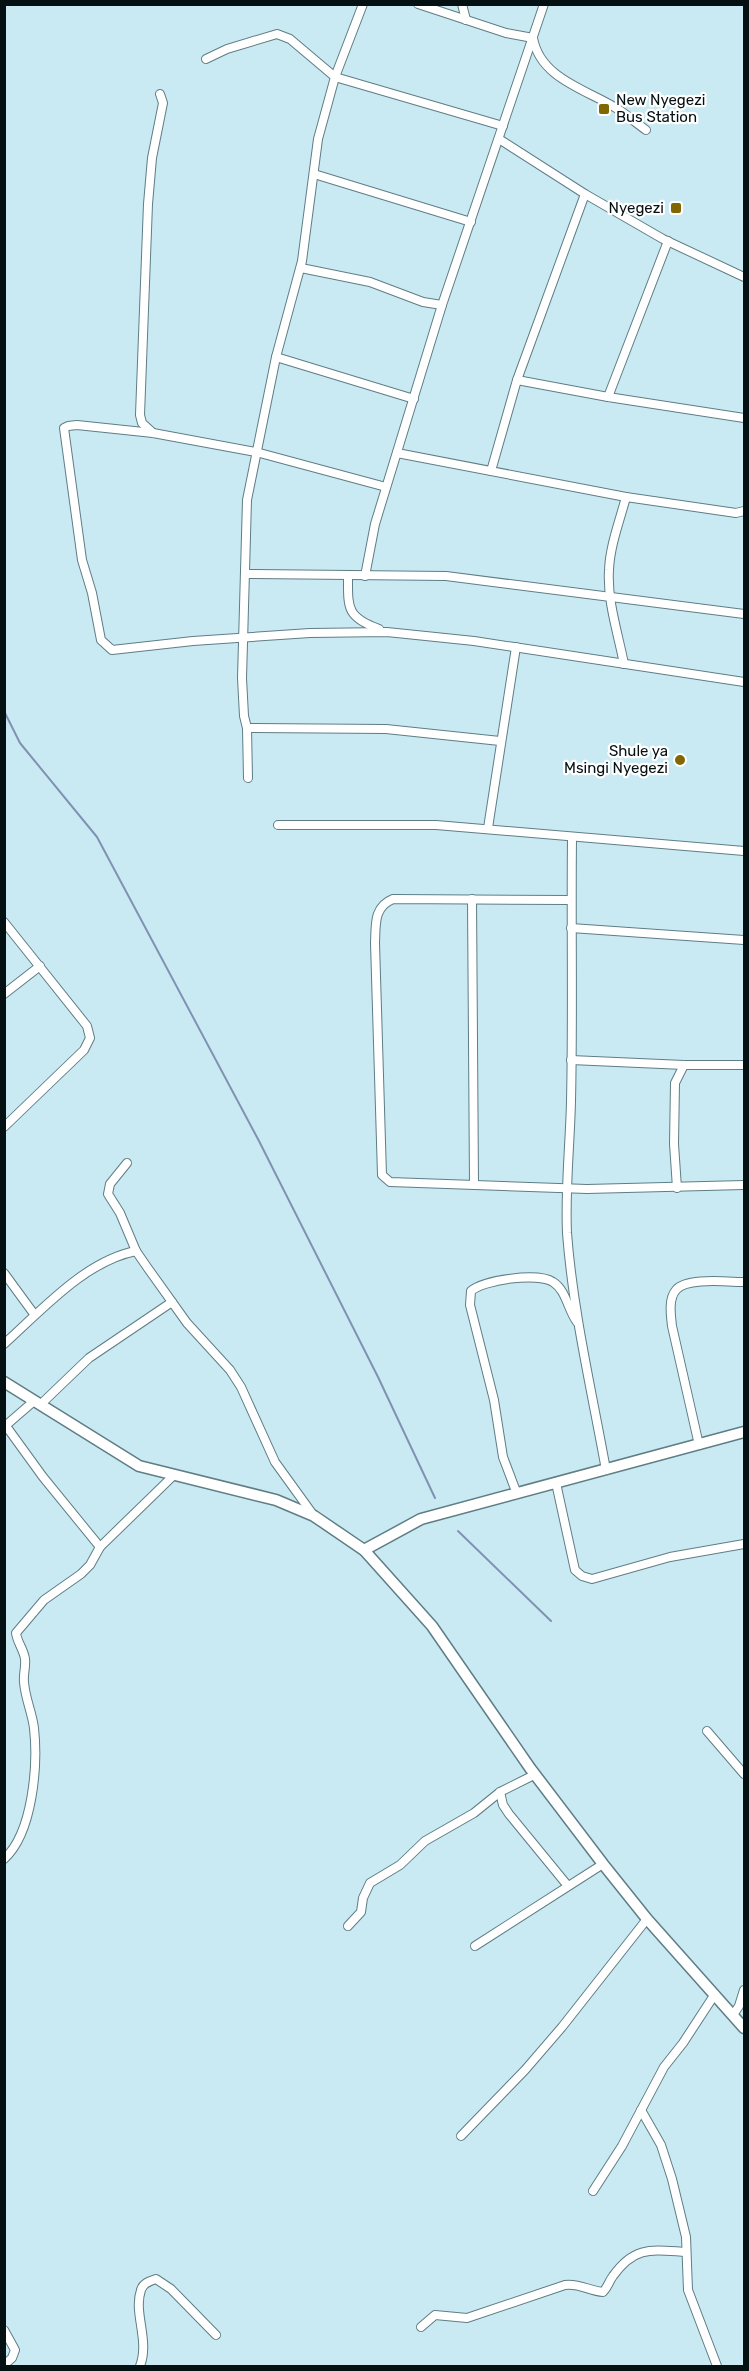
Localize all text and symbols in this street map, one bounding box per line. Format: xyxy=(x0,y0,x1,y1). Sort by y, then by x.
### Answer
place label: New Nyegezi Bus Station xyxy=(616,91,705,126)
marker: New Nyegezi Bus Station xyxy=(597,102,611,116)
place label: Nyegezi xyxy=(609,199,664,217)
marker: Nyegezi xyxy=(669,201,683,215)
place label: Shule ya Msingi Nyegezi xyxy=(564,742,668,777)
marker: Shule ya Msingi Nyegezi xyxy=(673,753,687,767)

